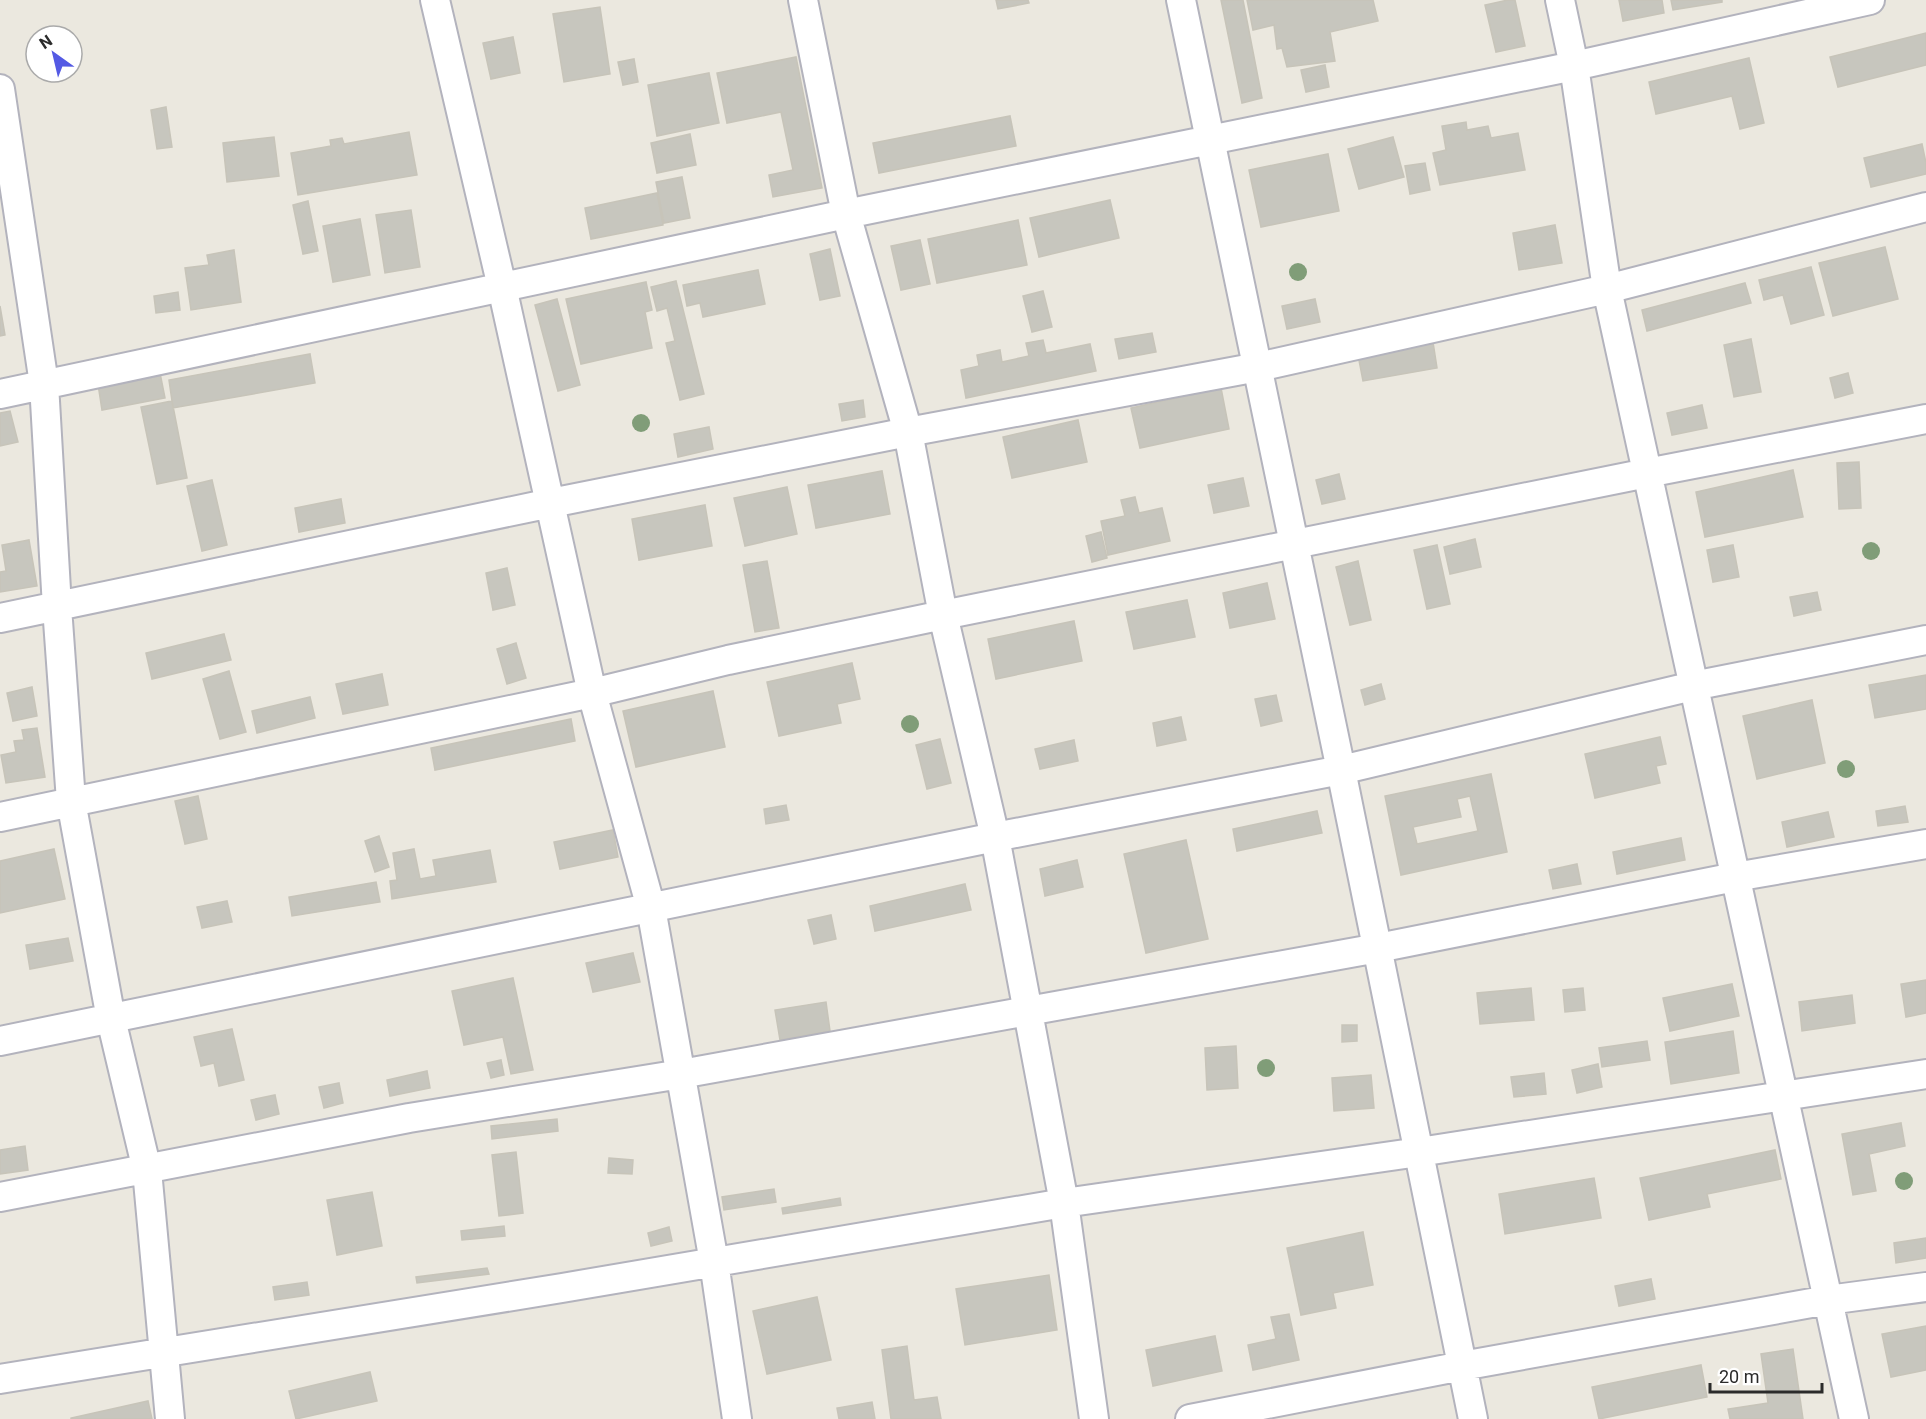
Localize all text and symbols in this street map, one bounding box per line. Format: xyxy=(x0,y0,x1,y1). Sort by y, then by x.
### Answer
north arrow xyxy=(24,24,84,84)
text: N xyxy=(36,31,56,53)
scale bar xyxy=(1710,1356,1822,1394)
text: 20 m xyxy=(1719,1366,1759,1387)

